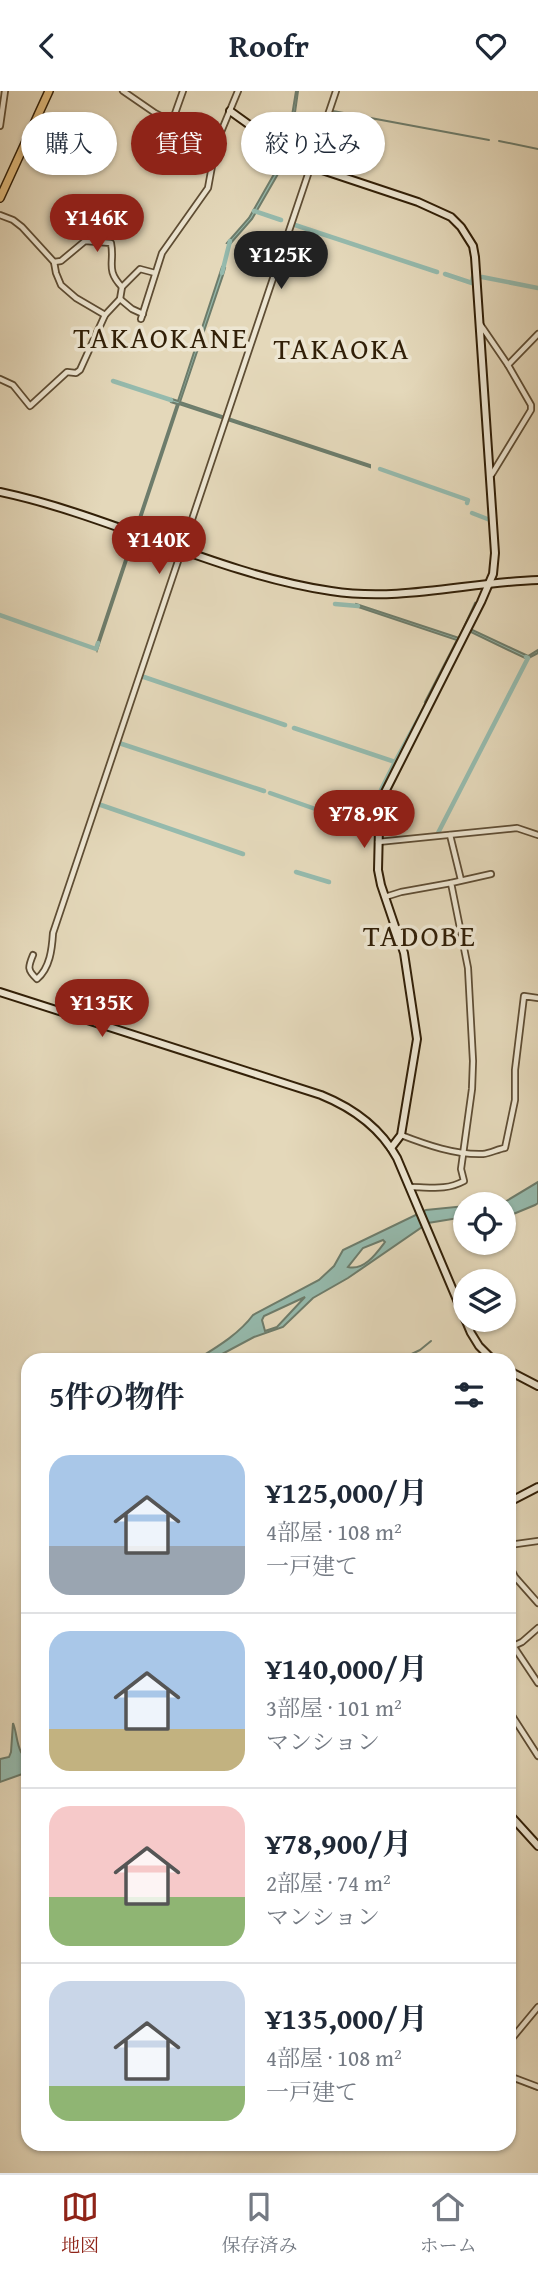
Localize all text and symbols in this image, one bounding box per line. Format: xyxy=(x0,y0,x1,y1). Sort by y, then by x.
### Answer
text: Roofr xyxy=(229,22,309,69)
icon: back xyxy=(28,27,66,65)
icon: heart xyxy=(472,27,510,65)
chip: 購入 xyxy=(21,112,117,175)
chip: 賃貸 xyxy=(131,112,227,175)
chip: 絞り込み xyxy=(241,112,385,175)
pin: ¥146K xyxy=(48,195,146,254)
text: ¥146K xyxy=(66,200,128,233)
pin: ¥125K xyxy=(232,231,330,291)
text: ¥125K xyxy=(250,237,312,270)
district label: TAKAOKANE xyxy=(73,315,249,359)
district label: TAKAOKA xyxy=(274,326,410,370)
pin: ¥140K xyxy=(110,517,208,576)
text: ¥140K xyxy=(128,522,190,555)
pin: ¥78.9K xyxy=(307,791,421,850)
text: ¥78.9K xyxy=(330,796,398,829)
district label: TADOBE xyxy=(363,913,477,957)
pin: ¥135K xyxy=(53,979,151,1039)
text: ¥135K xyxy=(71,985,133,1018)
map controls xyxy=(453,1192,516,1332)
button: locate xyxy=(453,1192,516,1255)
button: layers xyxy=(453,1269,516,1332)
text: 5件の物件 xyxy=(49,1374,185,1418)
icon: filters xyxy=(450,1376,488,1414)
text: ¥125,000/月 xyxy=(266,1470,428,1514)
icon: home xyxy=(105,1483,189,1567)
text: 4部屋 · 108 m² xyxy=(266,1515,402,1548)
text: 一戸建て xyxy=(266,1549,358,1582)
text: ¥140,000/月 xyxy=(266,1646,428,1690)
icon: home xyxy=(105,1659,189,1743)
text: 3部屋 · 101 m² xyxy=(266,1691,402,1724)
text: マンション xyxy=(266,1725,380,1758)
text: ¥78,900/月 xyxy=(266,1821,412,1865)
icon: home xyxy=(105,1834,189,1918)
text: 2部屋 · 74 m² xyxy=(266,1866,391,1899)
text: マンション xyxy=(266,1900,380,1933)
text: ¥135,000/月 xyxy=(266,1996,428,2040)
icon: home xyxy=(105,2009,189,2093)
text: 4部屋 · 108 m² xyxy=(266,2041,402,2074)
text: 一戸建て xyxy=(266,2075,358,2108)
tab: 地図 xyxy=(61,2188,99,2259)
tab: 保存済み xyxy=(221,2188,298,2259)
tab: ホーム xyxy=(420,2188,477,2259)

